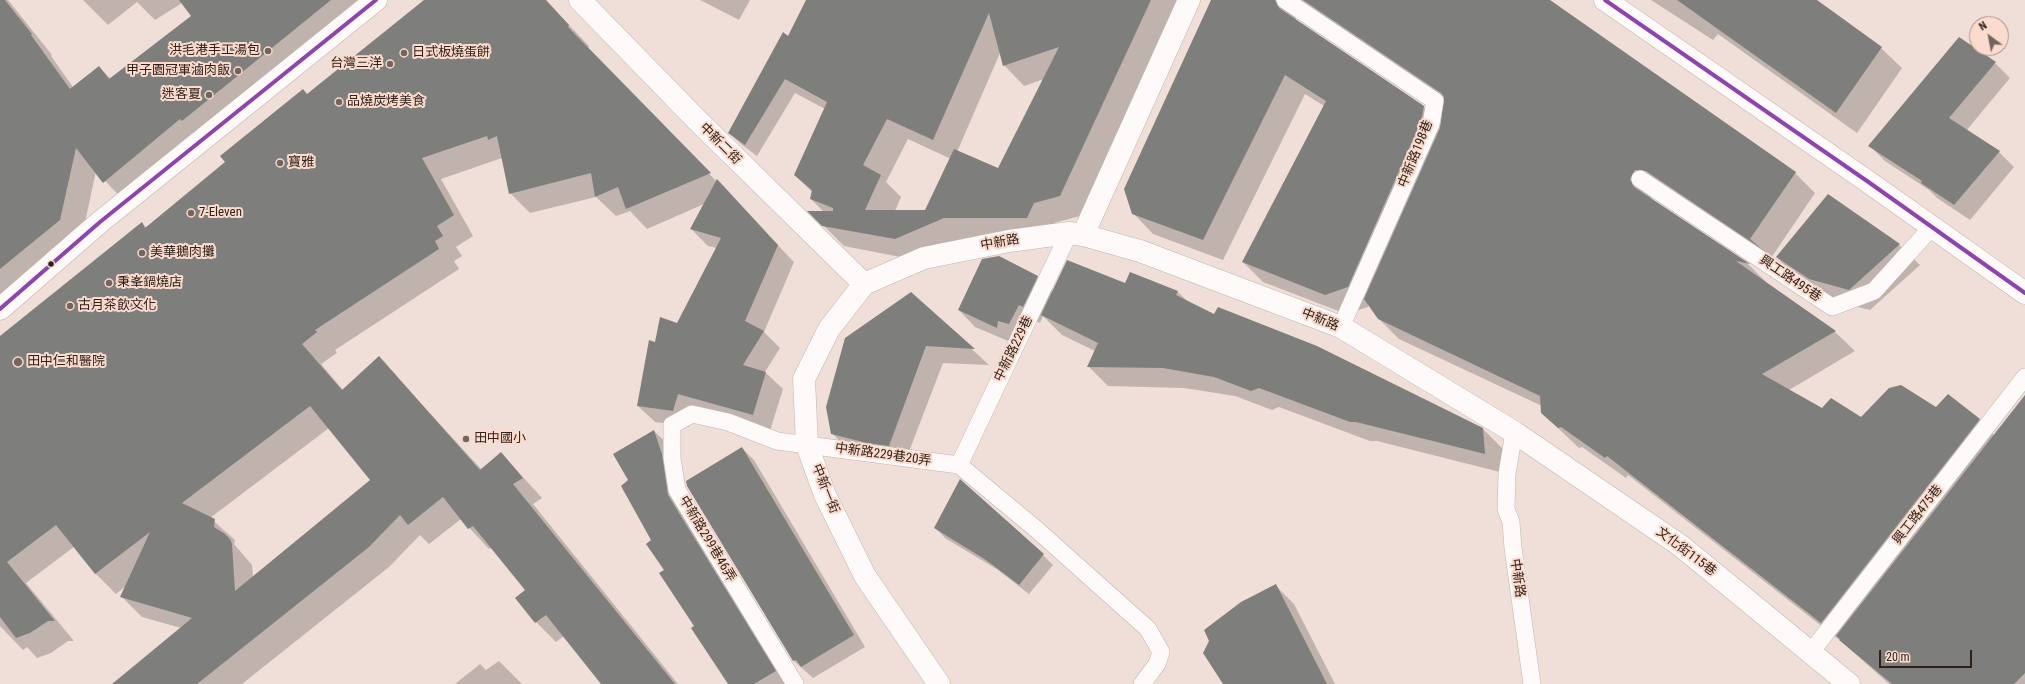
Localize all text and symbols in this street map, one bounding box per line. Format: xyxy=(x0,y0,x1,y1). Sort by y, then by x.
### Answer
north arrow xyxy=(1969,16,2009,56)
text: N xyxy=(1977,19,1989,34)
place label: 洪毛港手工湯包 xyxy=(169,43,260,59)
place label: 日式板燒蛋餅 xyxy=(412,45,490,61)
marker: 洪毛港手工湯包 xyxy=(263,46,273,56)
marker: 日式板燒蛋餅 xyxy=(399,48,409,58)
place label: 台灣三洋 xyxy=(330,56,382,72)
marker: 台灣三洋 xyxy=(385,59,395,69)
place label: 甲子園冠軍滷肉飯 xyxy=(126,63,230,79)
marker: 甲子園冠軍滷肉飯 xyxy=(233,66,243,76)
place label: 迷客夏 xyxy=(162,87,201,103)
marker: 迷客夏 xyxy=(204,90,214,100)
place label: 品燒炭烤美食 xyxy=(347,94,425,110)
marker: 品燒炭烤美食 xyxy=(334,97,344,107)
street label: 中新路198巷 xyxy=(1395,118,1437,190)
street label: 中新二街 xyxy=(696,120,744,168)
place label: 寶雅 xyxy=(288,155,314,171)
marker: 寶雅 xyxy=(275,158,285,168)
place label: 7-Eleven xyxy=(199,205,242,221)
marker: 7-Eleven xyxy=(186,208,196,218)
street label: 中新路 xyxy=(979,232,1021,254)
place label: 美華鵝肉攤 xyxy=(150,245,215,261)
marker: 美華鵝肉攤 xyxy=(137,248,147,258)
street label: 興工路495巷 xyxy=(1756,253,1824,305)
unlabelled marker xyxy=(46,259,56,269)
place label: 秉峯鍋燒店 xyxy=(117,275,182,291)
marker: 秉峯鍋燒店 xyxy=(104,278,114,288)
place label: 古月茶飲文化 xyxy=(78,298,156,314)
marker: 古月茶飲文化 xyxy=(65,301,75,311)
street label: 中新路 xyxy=(1299,305,1341,335)
street label: 中新路229巷 xyxy=(991,314,1037,384)
place label: 田中仁和醫院 xyxy=(27,354,105,370)
marker: 田中仁和醫院 xyxy=(12,356,24,368)
place label: 田中國小 xyxy=(474,431,526,447)
marker: 田中國小 xyxy=(461,434,471,444)
street label: 中新路229巷20弄 xyxy=(834,441,932,469)
street label: 中新一街 xyxy=(808,462,842,516)
street label: 興工路475巷 xyxy=(1890,482,1946,548)
street label: 中新路299巷46弄 xyxy=(675,493,739,585)
street label: 文化街115巷 xyxy=(1653,524,1719,580)
street label: 中新路 xyxy=(1507,558,1527,598)
scale bar xyxy=(1881,642,1974,668)
text: 20 m xyxy=(1886,650,1910,664)

